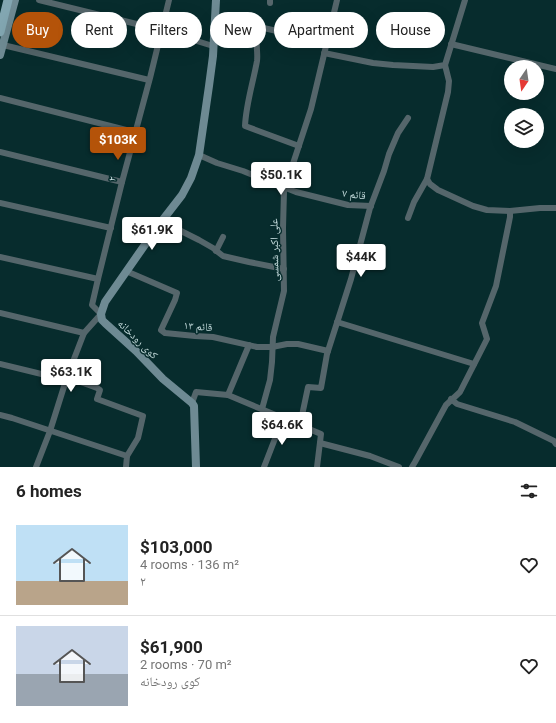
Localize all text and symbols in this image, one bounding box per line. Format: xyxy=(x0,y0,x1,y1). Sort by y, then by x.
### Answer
chip: Buy xyxy=(12,12,63,48)
chip: Rent xyxy=(71,12,127,48)
chip: Filters xyxy=(135,12,202,48)
chip: New xyxy=(210,12,266,48)
chip: Apartment xyxy=(274,12,368,48)
chip: House xyxy=(376,12,445,48)
north arrow xyxy=(504,60,544,100)
map controls xyxy=(504,60,544,148)
button: layers xyxy=(504,108,544,148)
pin: $103K xyxy=(90,127,146,161)
text: $103K xyxy=(99,132,137,147)
pin: $50.1K xyxy=(248,162,314,196)
text: $50.1K xyxy=(260,167,302,182)
street label: ۲ xyxy=(106,175,119,183)
street label: قائم ۷ xyxy=(341,187,367,203)
pin: $61.9K xyxy=(119,217,185,251)
street label: علی اکبر شمسی xyxy=(267,218,282,281)
text: $61.9K xyxy=(131,222,173,237)
pin: $44K xyxy=(337,244,385,278)
text: $44K xyxy=(346,249,376,264)
street label: کوی رودخانه xyxy=(115,317,161,362)
street label: قائم ۱۳ xyxy=(183,319,213,335)
pin: $63.1K xyxy=(38,359,104,393)
text: $63.1K xyxy=(50,364,92,379)
pin: $64.6K xyxy=(249,412,315,446)
text: $64.6K xyxy=(261,417,303,432)
icon: filters xyxy=(518,480,540,502)
text: 6 homes xyxy=(16,481,82,501)
text: $103,000 xyxy=(140,537,212,557)
icon: home xyxy=(48,541,96,589)
icon: heart xyxy=(518,554,540,576)
text: 4 rooms · 136 m² xyxy=(140,557,239,572)
text: ۲ xyxy=(140,574,146,589)
text: $61,900 xyxy=(140,637,203,657)
icon: home xyxy=(48,642,96,690)
icon: heart xyxy=(518,655,540,677)
text: 2 rooms · 70 m² xyxy=(140,657,232,672)
text: کوی رودخانه xyxy=(140,674,200,689)

